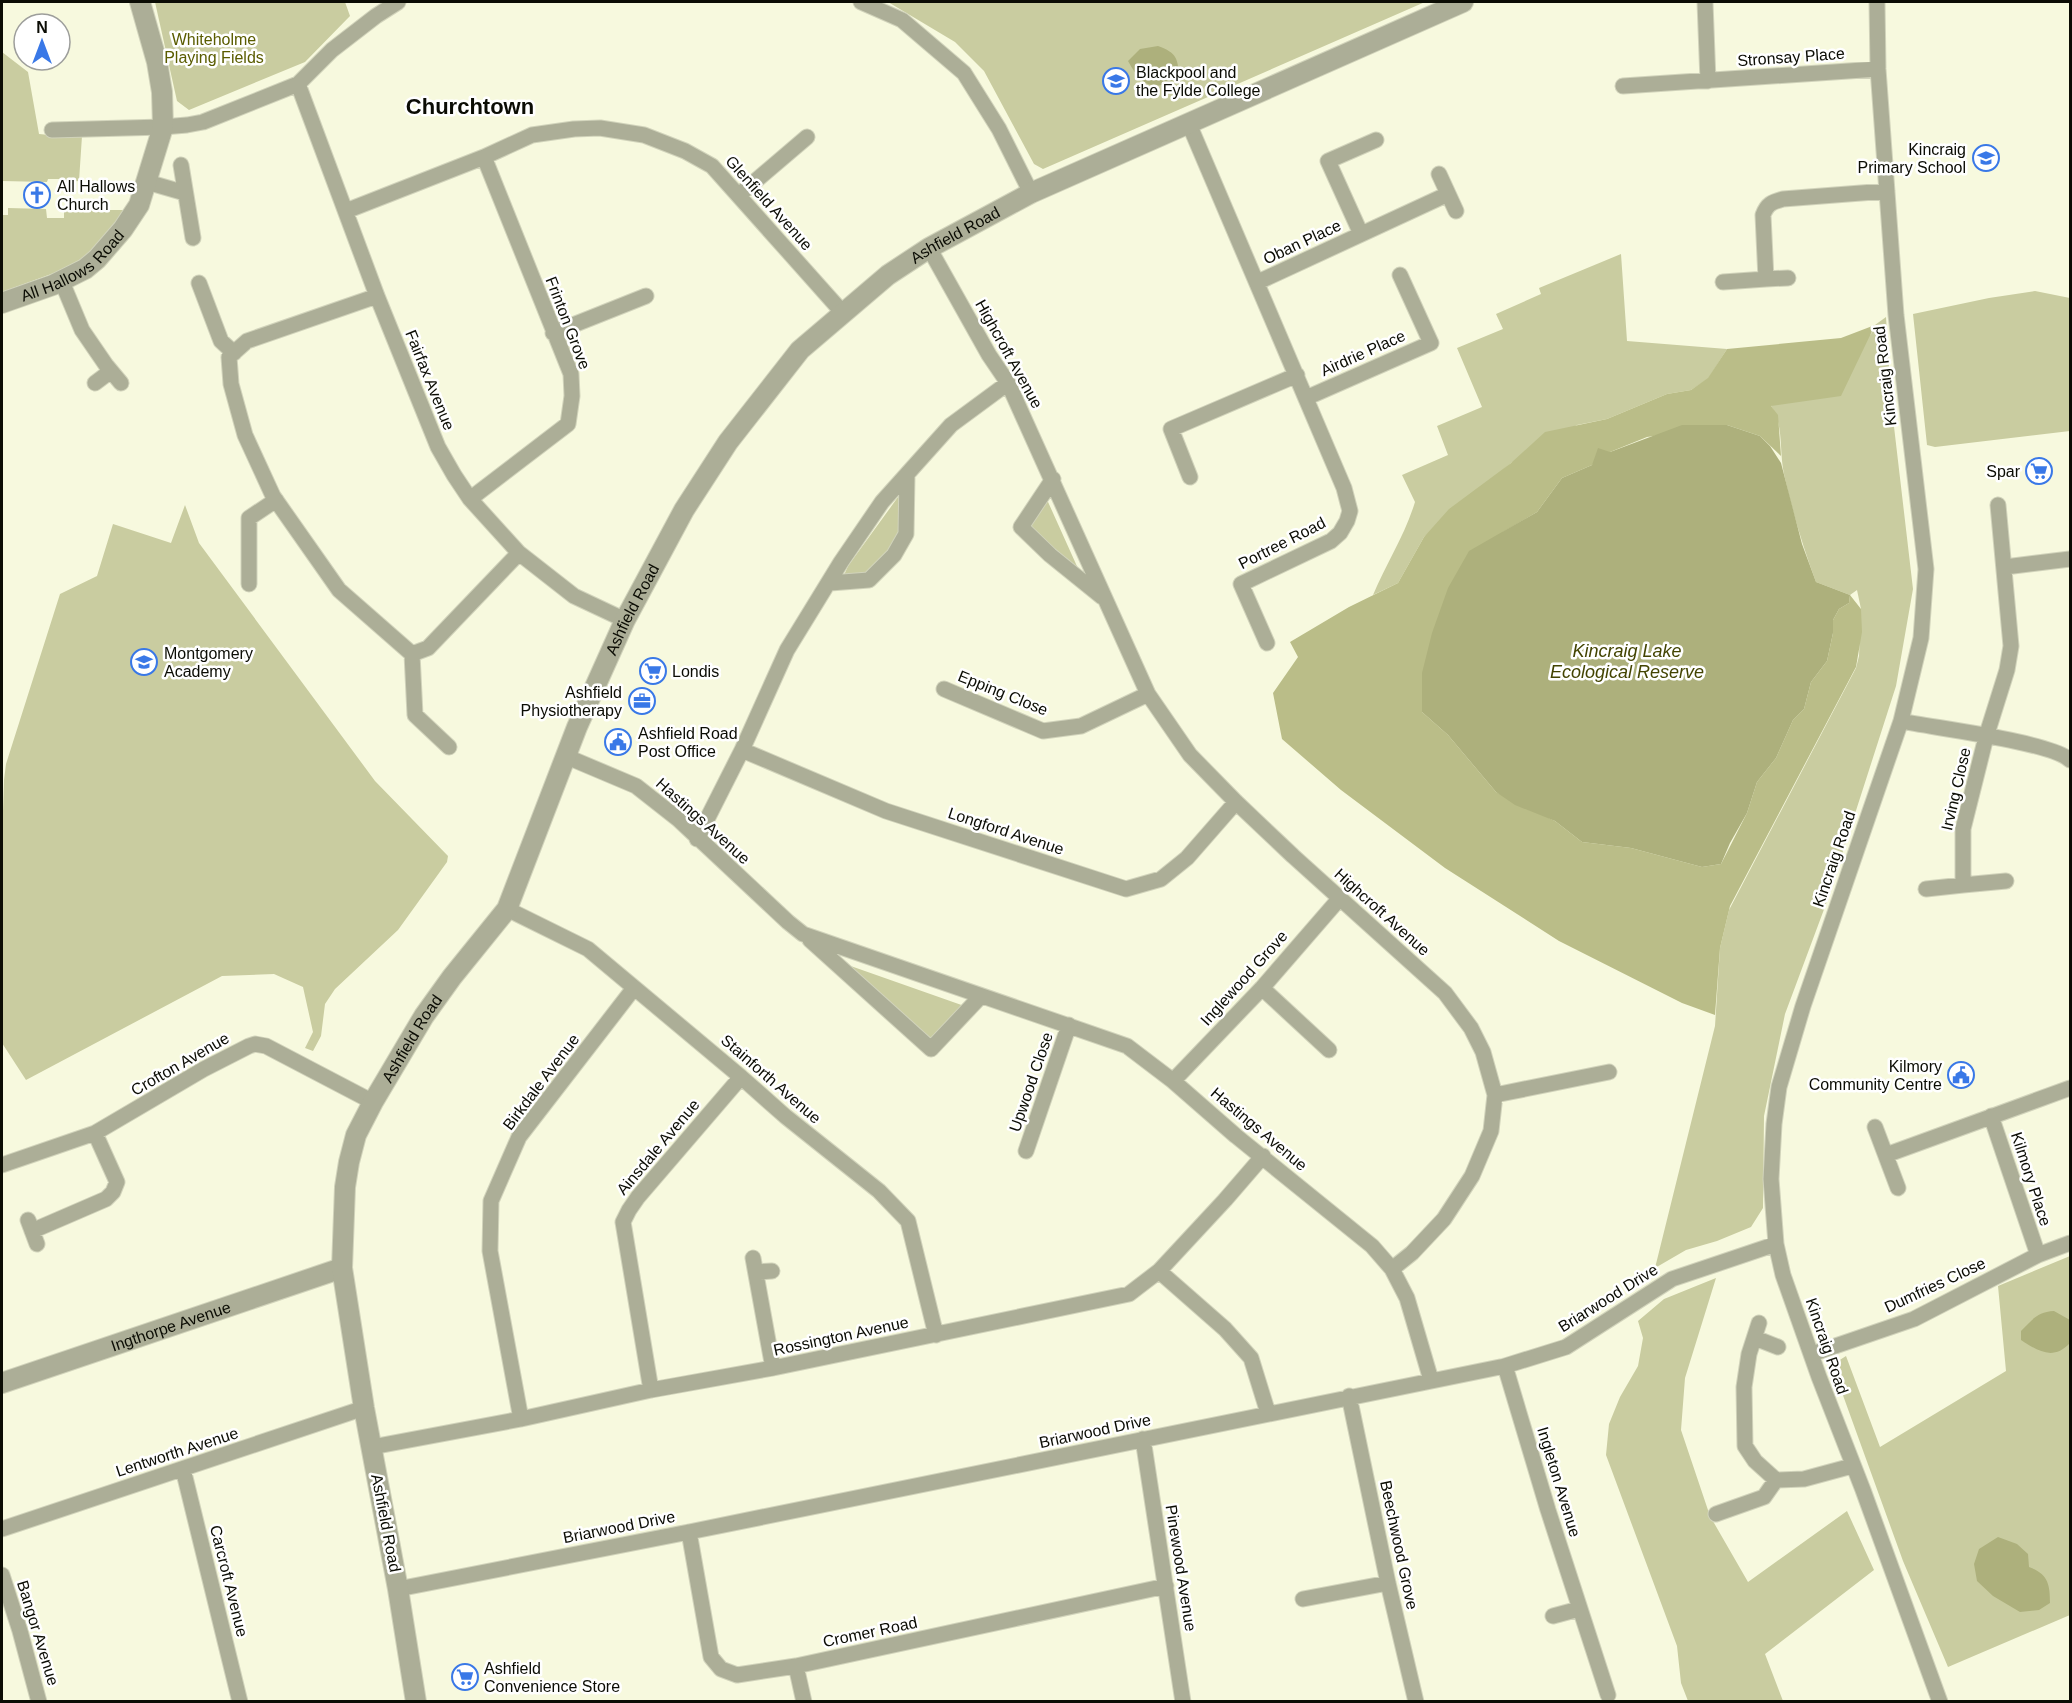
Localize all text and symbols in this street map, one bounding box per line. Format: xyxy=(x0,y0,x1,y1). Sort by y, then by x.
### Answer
north arrow xyxy=(12,12,72,72)
text: N xyxy=(36,19,48,36)
park label: Whiteholme Playing Fields xyxy=(164,31,264,66)
street label: Stronsay Place xyxy=(1737,45,1845,69)
place label: Blackpool and the Fylde College xyxy=(1136,64,1261,99)
school or university icon: Blackpool and the Fylde College xyxy=(1101,66,1131,96)
district label: Churchtown xyxy=(406,94,534,119)
place label: Kincraig Primary School xyxy=(1858,141,1966,176)
school or university icon: Kincraig Primary School xyxy=(1971,143,2001,173)
street label: Glenfield Avenue xyxy=(722,152,816,254)
place label: All Hallows Church xyxy=(57,178,135,213)
church icon: All Hallows Church xyxy=(22,180,52,210)
street label: Ashfield Road xyxy=(907,203,1003,266)
street label: Oban Place xyxy=(1261,217,1344,267)
street label: All Hallows Road xyxy=(18,226,127,304)
street label: Frinton Grove xyxy=(543,274,593,372)
street label: Highcroft Avenue xyxy=(972,297,1046,411)
street label: Kincraig Road xyxy=(1870,325,1900,427)
street label: Fairfax Avenue xyxy=(402,327,458,433)
street label: Airdrie Place xyxy=(1318,327,1408,379)
supermarket icon: Spar xyxy=(2024,456,2054,486)
place label: Spar xyxy=(1986,463,2021,480)
street label: Portree Road xyxy=(1236,514,1328,572)
street label: Ashfield Road xyxy=(602,561,662,657)
water label: Kincraig Lake Ecological Reserve xyxy=(1550,641,1704,682)
place label: Montgomery Academy xyxy=(164,645,253,680)
school or university icon: Montgomery Academy xyxy=(129,647,159,677)
supermarket icon: Londis xyxy=(638,656,668,686)
place label: Londis xyxy=(672,663,719,680)
street label: Epping Close xyxy=(956,667,1050,719)
place label: Ashfield Physiotherapy xyxy=(521,684,622,719)
office icon: Ashfield Physiotherapy xyxy=(627,686,657,716)
place label: Ashfield Road Post Office xyxy=(638,725,738,760)
public building icon: Ashfield Road Post Office xyxy=(603,727,633,757)
street label: Irving Close xyxy=(1938,746,1974,832)
street label: Hastings Avenue xyxy=(653,775,753,867)
street label: Longford Avenue xyxy=(946,804,1066,858)
street label: Kincraig Road xyxy=(1810,809,1858,909)
street label: Highcroft Avenue xyxy=(1331,865,1433,959)
street label: Inglewood Grove xyxy=(1197,927,1291,1029)
street label: Ashfield Road xyxy=(378,991,445,1085)
street label: Crofton Avenue xyxy=(128,1029,232,1099)
street label: Upwood Close xyxy=(1006,1030,1056,1134)
street label: Birkdale Avenue xyxy=(500,1031,583,1133)
street label: Stainforth Avenue xyxy=(718,1031,824,1127)
place label: Kilmory Community Centre xyxy=(1809,1058,1942,1093)
public building icon: Kilmory Community Centre xyxy=(1946,1060,1976,1090)
street label: Hastings Avenue xyxy=(1208,1084,1310,1174)
street label: Ainsdale Avenue xyxy=(613,1096,703,1198)
street label: Kilmory Place xyxy=(2008,1130,2054,1228)
street label: Dumfries Close xyxy=(1882,1254,1988,1316)
street label: Briarwood Drive xyxy=(1555,1261,1661,1335)
street label: Kincraig Road xyxy=(1803,1296,1851,1396)
street label: Ingthorpe Avenue xyxy=(109,1298,233,1354)
street label: Rossington Avenue xyxy=(772,1313,910,1359)
street label: Briarwood Drive xyxy=(1038,1411,1153,1451)
street label: Lentworth Avenue xyxy=(114,1424,240,1480)
street label: Ingleton Avenue xyxy=(1534,1425,1584,1539)
street label: Ashfield Road xyxy=(368,1472,404,1574)
street label: Beechwood Grove xyxy=(1377,1479,1421,1611)
street label: Pinewood Avenue xyxy=(1163,1504,1199,1633)
street label: Briarwood Drive xyxy=(562,1508,677,1546)
street label: Carcroft Avenue xyxy=(207,1523,251,1639)
street label: Bangor Avenue xyxy=(14,1578,62,1688)
street label: Cromer Road xyxy=(821,1614,919,1650)
place label: Ashfield Convenience Store xyxy=(484,1660,620,1695)
supermarket icon: Ashfield Convenience Store xyxy=(450,1662,480,1692)

